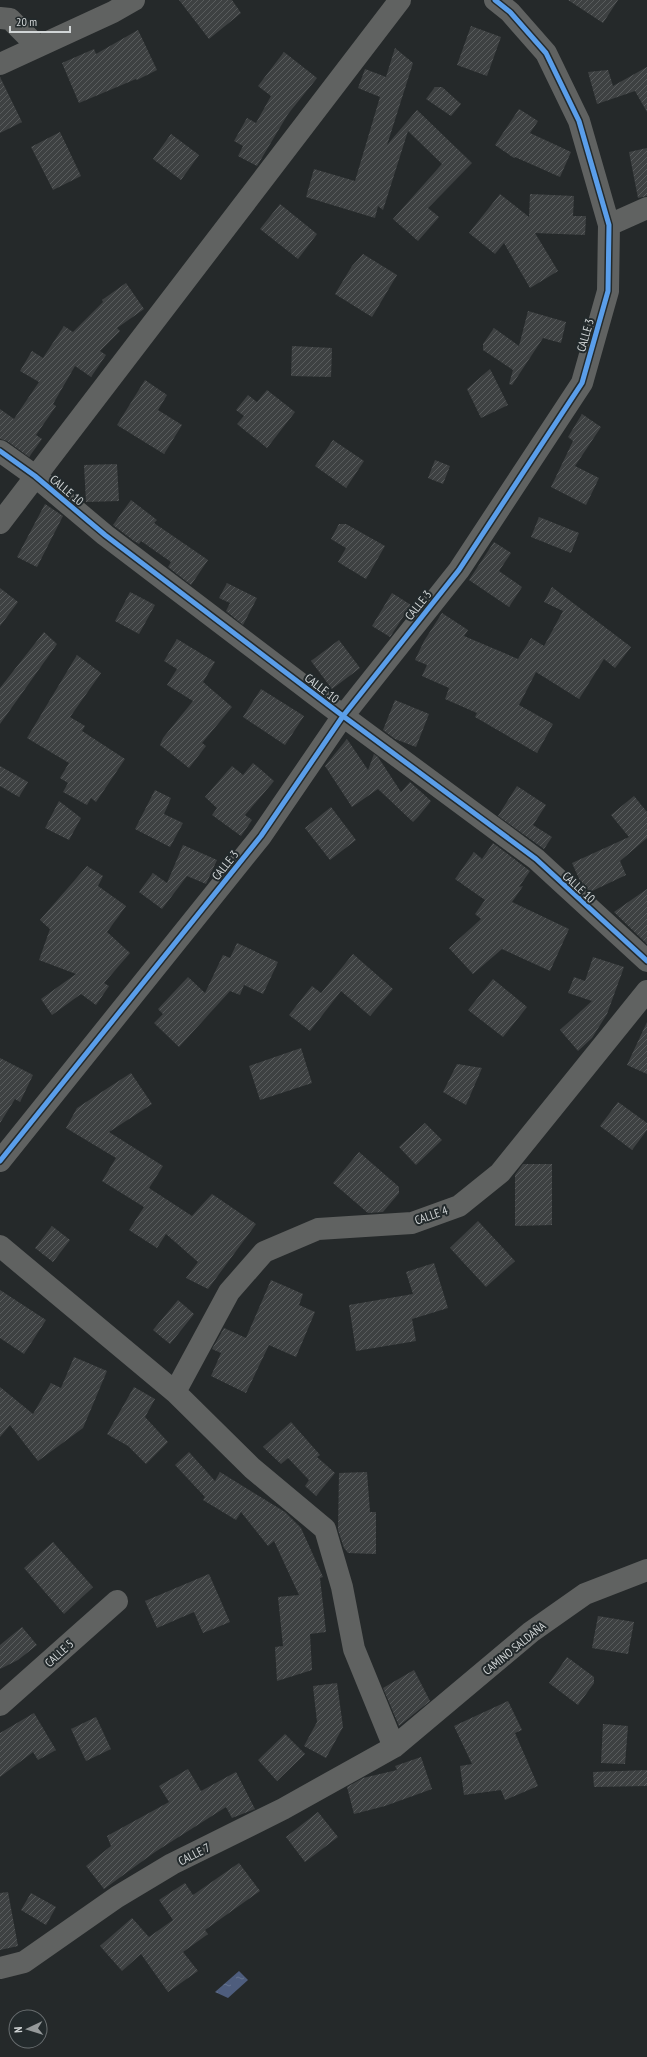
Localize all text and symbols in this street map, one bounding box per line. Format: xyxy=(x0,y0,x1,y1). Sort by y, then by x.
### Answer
scale bar xyxy=(10,8,70,34)
text: 20 m xyxy=(16,14,37,29)
street label: CALLE 3 xyxy=(573,317,597,353)
street label: CALLE 10 xyxy=(47,472,87,508)
street label: CALLE 3 xyxy=(401,587,435,623)
street label: CALLE 10 xyxy=(302,670,342,706)
street label: CALLE 3 xyxy=(208,847,242,883)
street label: CALLE 10 xyxy=(560,868,598,906)
street label: CALLE 4 xyxy=(413,1202,450,1228)
street label: CAMINO SALDAÑA xyxy=(480,1618,549,1678)
street label: CALLE 5 xyxy=(41,1636,77,1670)
street label: CALLE 7 xyxy=(175,1840,213,1868)
north arrow xyxy=(8,2009,48,2049)
text: N xyxy=(11,2026,25,2033)

